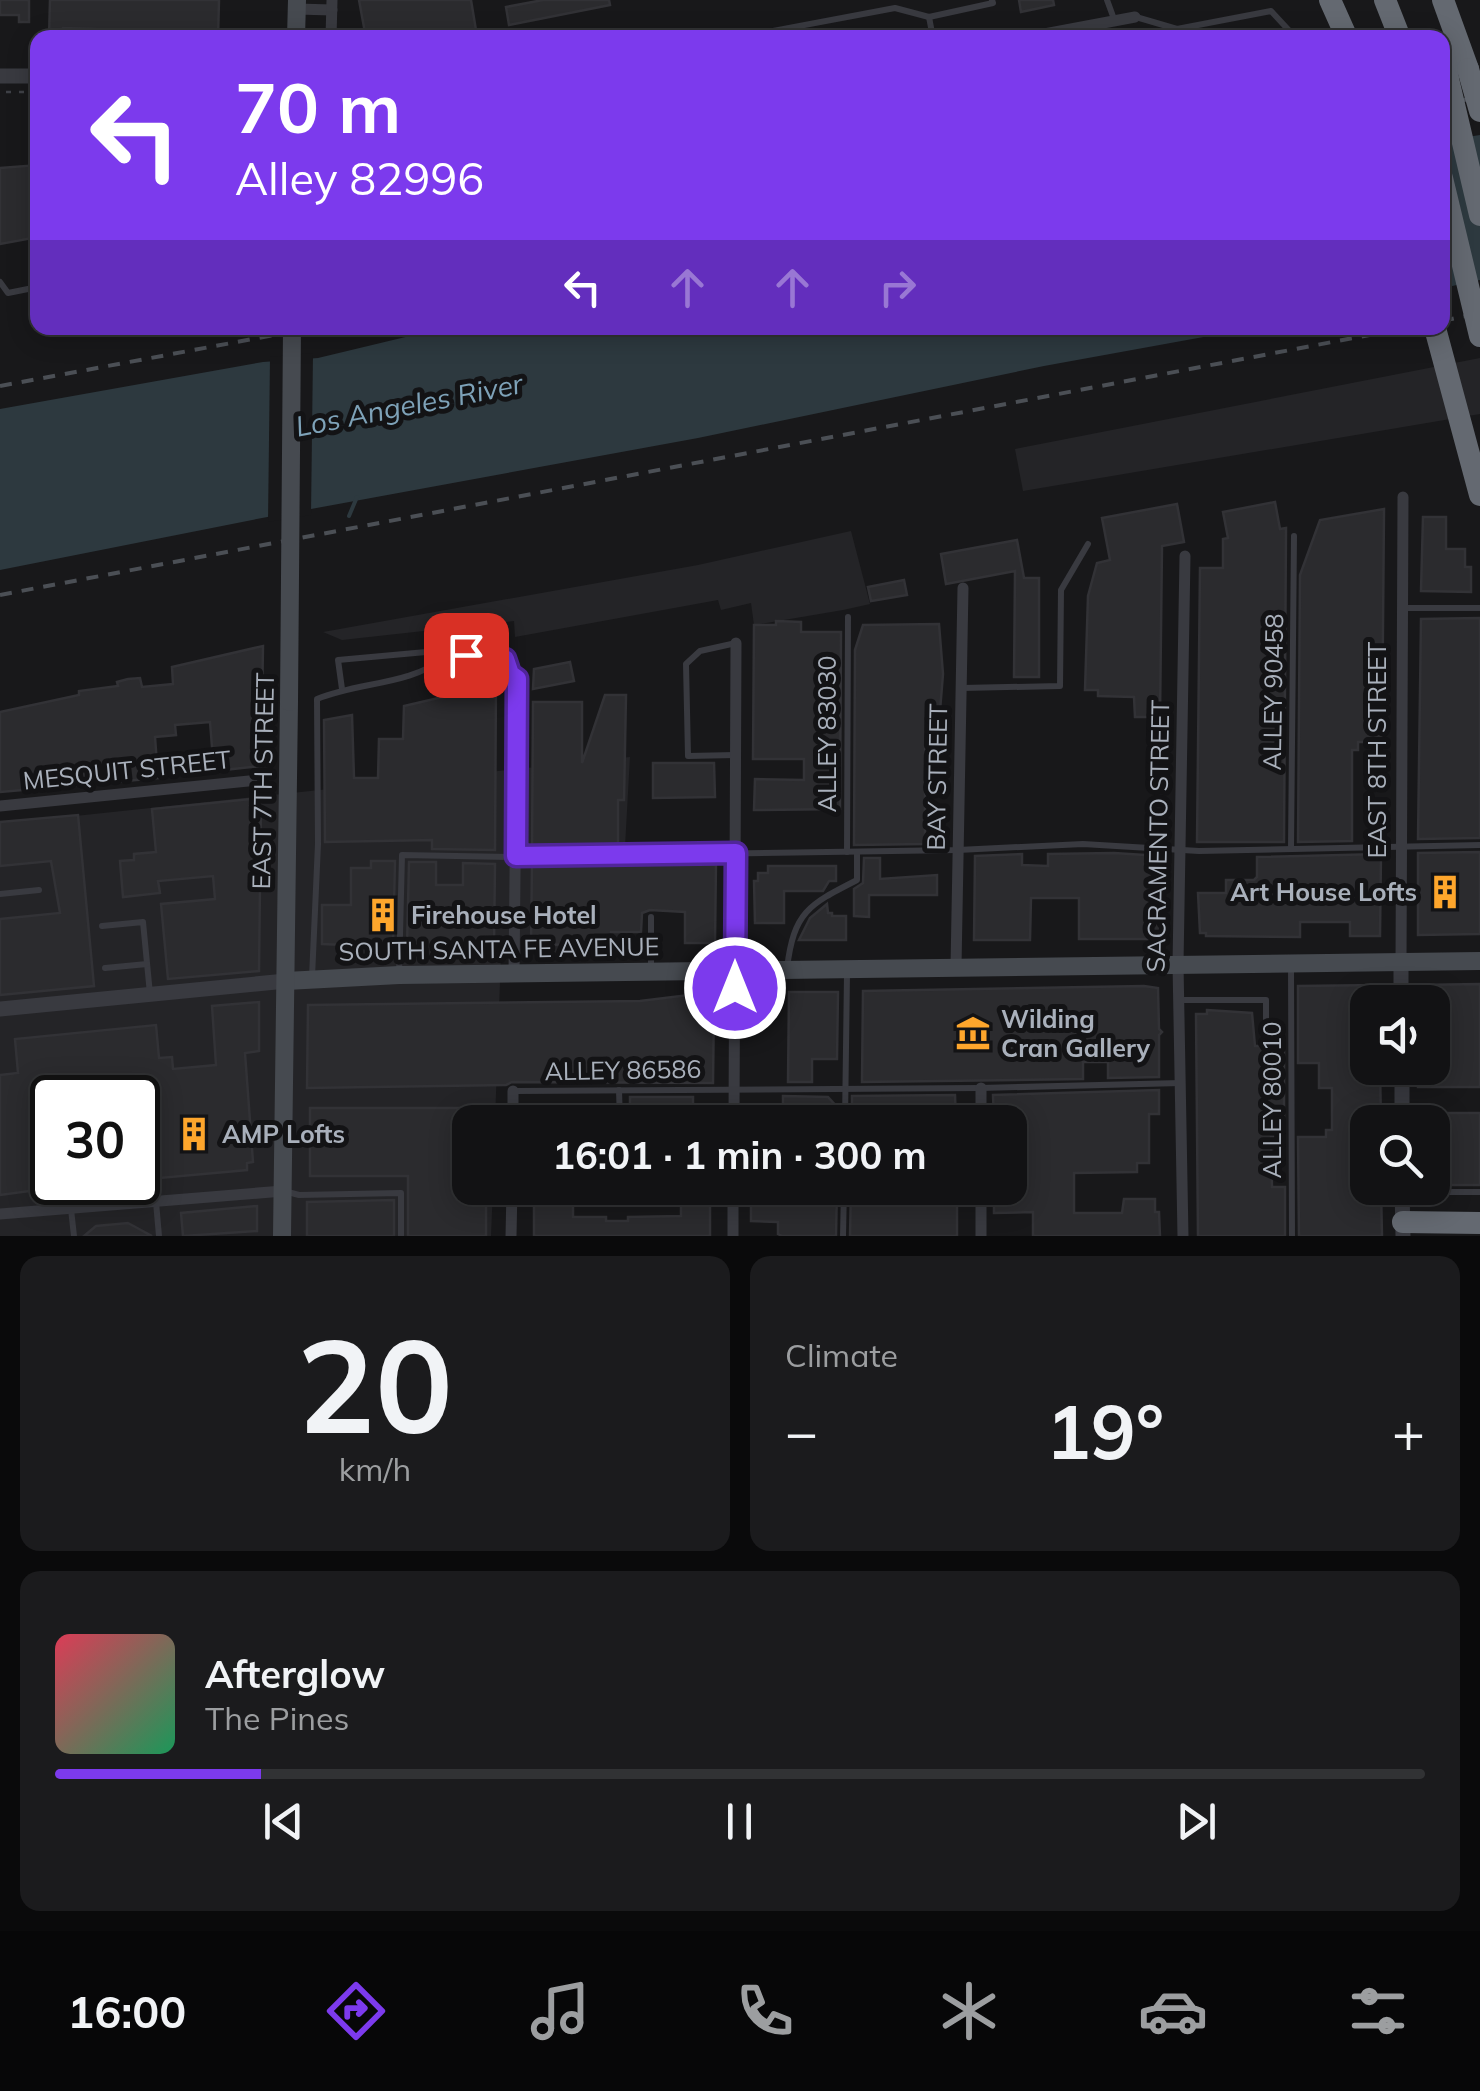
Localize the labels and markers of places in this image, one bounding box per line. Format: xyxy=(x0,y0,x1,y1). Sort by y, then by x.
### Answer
pin xyxy=(424,613,509,698)
building icon: Art House Lofts xyxy=(1426,873,1464,911)
place label: Art House Lofts xyxy=(1230,876,1417,907)
building icon: Firehouse Hotel xyxy=(364,896,402,934)
place label: Firehouse Hotel xyxy=(411,899,597,930)
place label: Wilding Cran Gallery xyxy=(1001,1003,1151,1063)
museum icon: Wilding Cran Gallery xyxy=(954,1014,992,1052)
building icon: AMP Lofts xyxy=(175,1115,213,1153)
place label: AMP Lofts xyxy=(222,1118,345,1149)

